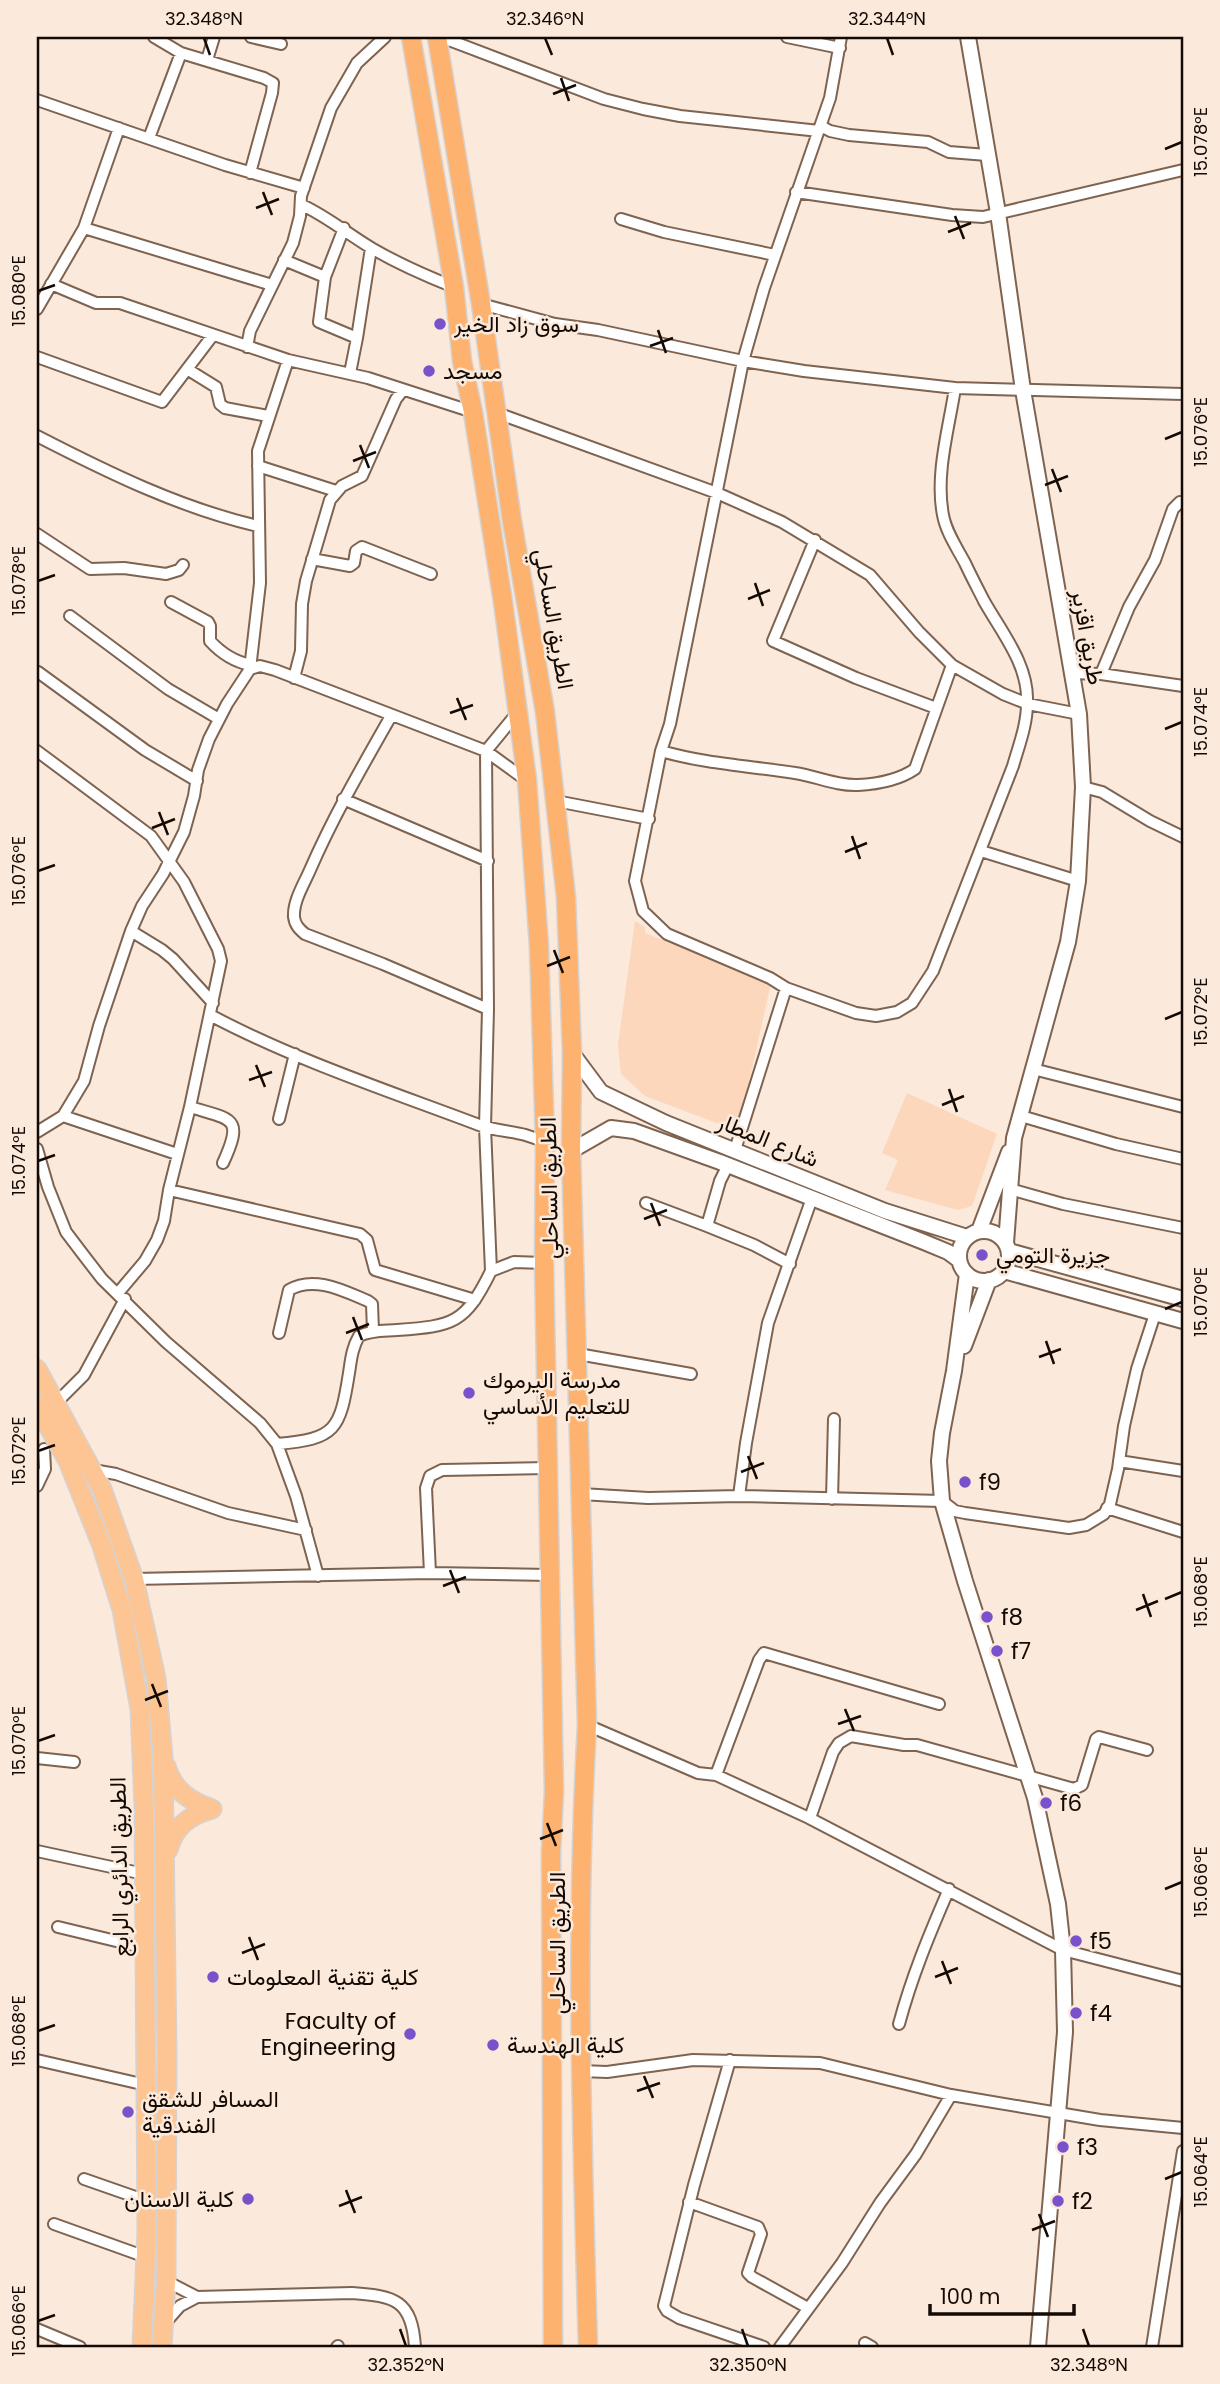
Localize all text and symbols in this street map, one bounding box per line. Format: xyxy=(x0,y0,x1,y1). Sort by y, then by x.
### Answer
text: 32.348°N xyxy=(165,6,243,31)
text: 32.346°N xyxy=(506,6,584,31)
text: 32.344°N xyxy=(848,6,926,31)
text: 15.078°E xyxy=(1188,107,1213,177)
text: 15.080°E xyxy=(6,255,31,327)
place label: سوق زاد الخير xyxy=(453,308,579,340)
marker: سوق زاد الخير xyxy=(432,316,448,332)
place label: مسجد xyxy=(443,355,503,387)
marker: مسجد xyxy=(421,363,437,379)
text: 15.076°E xyxy=(1188,397,1213,467)
text: 15.078°E xyxy=(6,546,31,616)
street label: الطريق الساحلي xyxy=(523,546,582,692)
street label: طريق اقزير xyxy=(1064,586,1112,687)
text: 15.074°E xyxy=(1188,687,1213,757)
text: 15.076°E xyxy=(6,836,31,906)
text: 15.072°E xyxy=(1188,978,1213,1046)
street label: شارع المطار xyxy=(711,1105,824,1175)
street label: الطريق الساحلي xyxy=(532,1116,569,1259)
text: 15.074°E xyxy=(6,1126,31,1196)
place label: جزيرة التومي xyxy=(996,1239,1110,1274)
marker: جزيرة التومي xyxy=(974,1247,990,1263)
text: 15.070°E xyxy=(1188,1267,1213,1337)
place label: مدرسة اليرموك للتعليم الأساسي xyxy=(483,1364,630,1425)
marker: مدرسة اليرموك للتعليم الأساسي xyxy=(461,1385,477,1401)
text: 15.072°E xyxy=(6,1417,31,1485)
place label: f9 xyxy=(979,1466,1001,1498)
marker: f9 xyxy=(957,1474,973,1490)
text: 15.068°E xyxy=(1188,1556,1213,1628)
place label: f8 xyxy=(1001,1601,1023,1633)
marker: f8 xyxy=(979,1609,995,1625)
place label: f7 xyxy=(1011,1635,1031,1667)
marker: f7 xyxy=(989,1643,1005,1659)
text: 15.070°E xyxy=(6,1706,31,1776)
street label: الطريق الدائري الرابع xyxy=(101,1776,140,1957)
place label: f6 xyxy=(1060,1787,1082,1819)
marker: f6 xyxy=(1038,1795,1054,1811)
text: 15.066°E xyxy=(1188,1846,1213,1918)
street label: الطريق الساحلي xyxy=(541,1872,576,2014)
place label: f5 xyxy=(1090,1925,1112,1957)
marker: f5 xyxy=(1068,1933,1084,1949)
place label: كلية تقنية المعلومات xyxy=(227,1961,418,1993)
marker: كلية تقنية المعلومات xyxy=(205,1969,221,1985)
text: 15.068°E xyxy=(6,1995,31,2067)
place label: f4 xyxy=(1090,1997,1112,2029)
place label: Faculty of Engineering xyxy=(261,2005,396,2063)
marker: f4 xyxy=(1068,2005,1084,2021)
marker: Faculty of Engineering xyxy=(402,2026,418,2042)
place label: كلية الهندسة xyxy=(507,2029,624,2061)
marker: كلية الهندسة xyxy=(485,2037,501,2053)
place label: المسافر للشقق الفندقية xyxy=(142,2083,279,2141)
marker: المسافر للشقق الفندقية xyxy=(120,2104,136,2120)
place label: f3 xyxy=(1077,2131,1098,2163)
text: 15.064°E xyxy=(1188,2136,1213,2208)
marker: f3 xyxy=(1055,2139,1071,2155)
place label: كلية الاسنان xyxy=(124,2183,234,2215)
place label: f2 xyxy=(1072,2185,1093,2217)
marker: كلية الاسنان xyxy=(240,2191,256,2207)
marker: f2 xyxy=(1050,2193,1066,2209)
scale bar xyxy=(930,2272,1073,2316)
text: 100 m xyxy=(940,2282,1000,2311)
text: 15.066°E xyxy=(6,2285,31,2357)
text: 32.352°N xyxy=(367,2352,445,2377)
text: 32.350°N xyxy=(709,2352,787,2377)
text: 32.348°N xyxy=(1050,2352,1128,2377)

